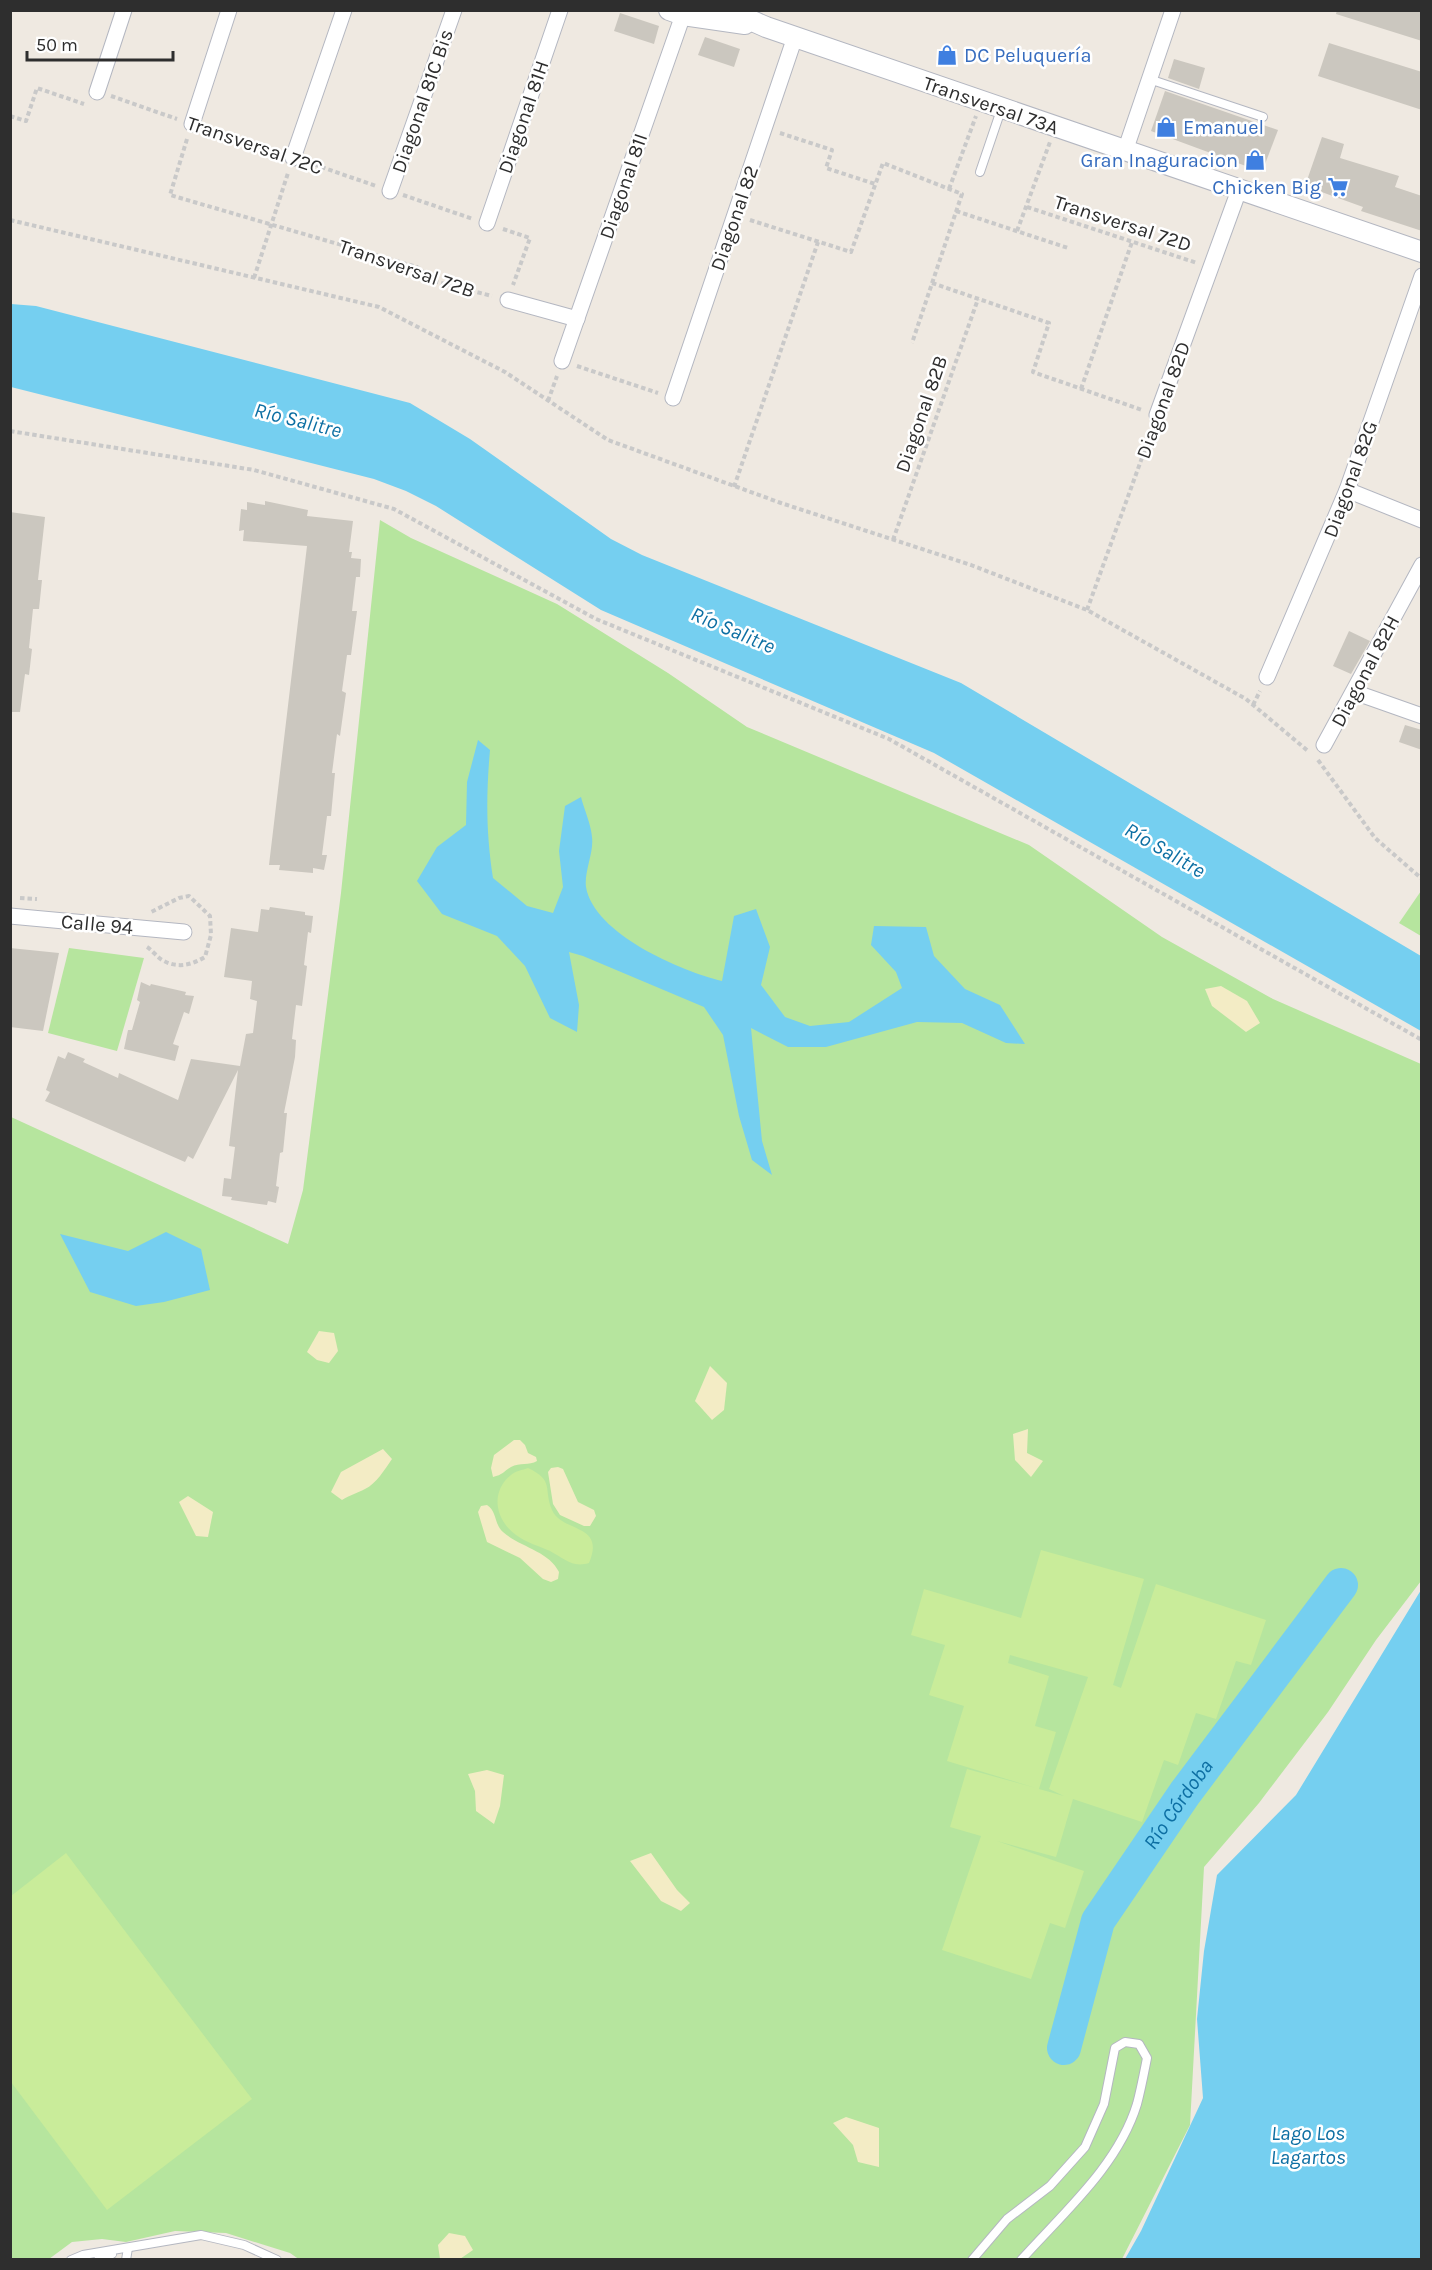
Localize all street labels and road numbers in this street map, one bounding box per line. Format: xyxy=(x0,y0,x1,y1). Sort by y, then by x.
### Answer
street label: Diagonal 81C Bis xyxy=(387,26,458,176)
street label: Diagonal 81H xyxy=(493,58,554,177)
street label: Transversal 73A xyxy=(920,72,1061,139)
street label: Transversal 72C xyxy=(184,111,326,179)
street label: Diagonal 81I xyxy=(595,130,652,242)
street label: Diagonal 82 xyxy=(706,163,763,274)
street label: Transversal 72D xyxy=(1051,190,1194,257)
street label: Transversal 72B xyxy=(336,234,478,302)
street label: Diagonal 82D xyxy=(1132,338,1195,462)
street label: Diagonal 82B xyxy=(891,353,952,476)
street label: Diagonal 82G xyxy=(1319,418,1382,541)
street label: Diagonal 82H xyxy=(1326,612,1404,731)
street label: Calle 94 xyxy=(60,910,134,939)

